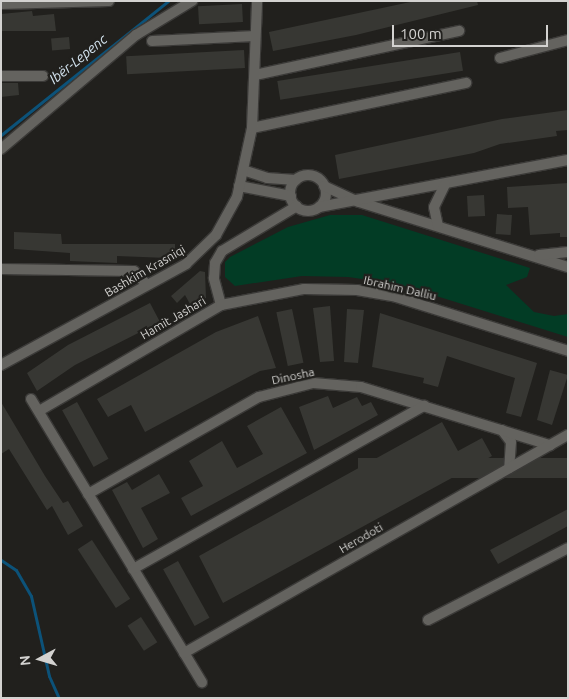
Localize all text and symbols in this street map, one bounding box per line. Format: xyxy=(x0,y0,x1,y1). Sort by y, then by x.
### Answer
scale bar xyxy=(394,15,550,47)
text: 100 m xyxy=(400,25,442,42)
water label: Ibër-Lepenc xyxy=(46,30,110,88)
street label: Bashkim Krasniqi xyxy=(102,242,188,300)
street label: Ibrahim Dalliu xyxy=(362,273,438,303)
street label: Hamit Jashari xyxy=(138,294,208,342)
street label: Dinosha xyxy=(270,364,316,388)
street label: Herodoti xyxy=(337,520,385,556)
north arrow xyxy=(15,634,65,684)
text: N xyxy=(17,655,34,667)

